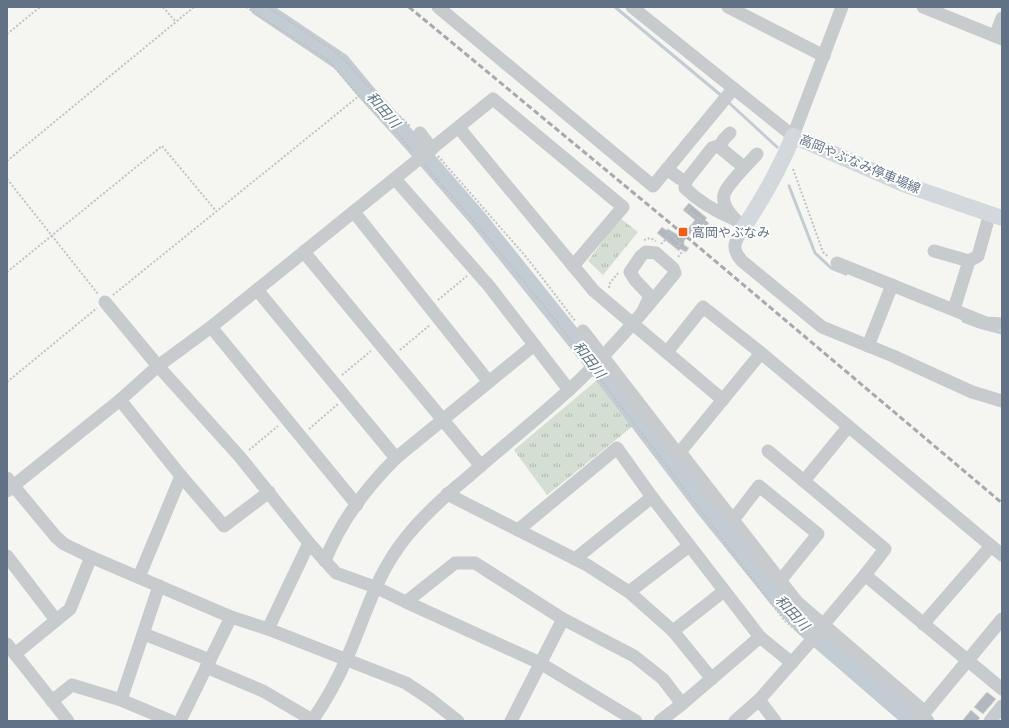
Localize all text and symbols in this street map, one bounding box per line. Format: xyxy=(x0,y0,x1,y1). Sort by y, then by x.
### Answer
water label: 和田川 xyxy=(363,89,405,133)
street label: 高岡やぶなみ停車場線 xyxy=(797,132,923,196)
place label: 高岡やぶなみ xyxy=(692,225,770,240)
marker: 高岡やぶなみ xyxy=(677,226,689,238)
water label: 和田川 xyxy=(569,338,610,383)
water label: 和田川 xyxy=(771,592,814,636)

